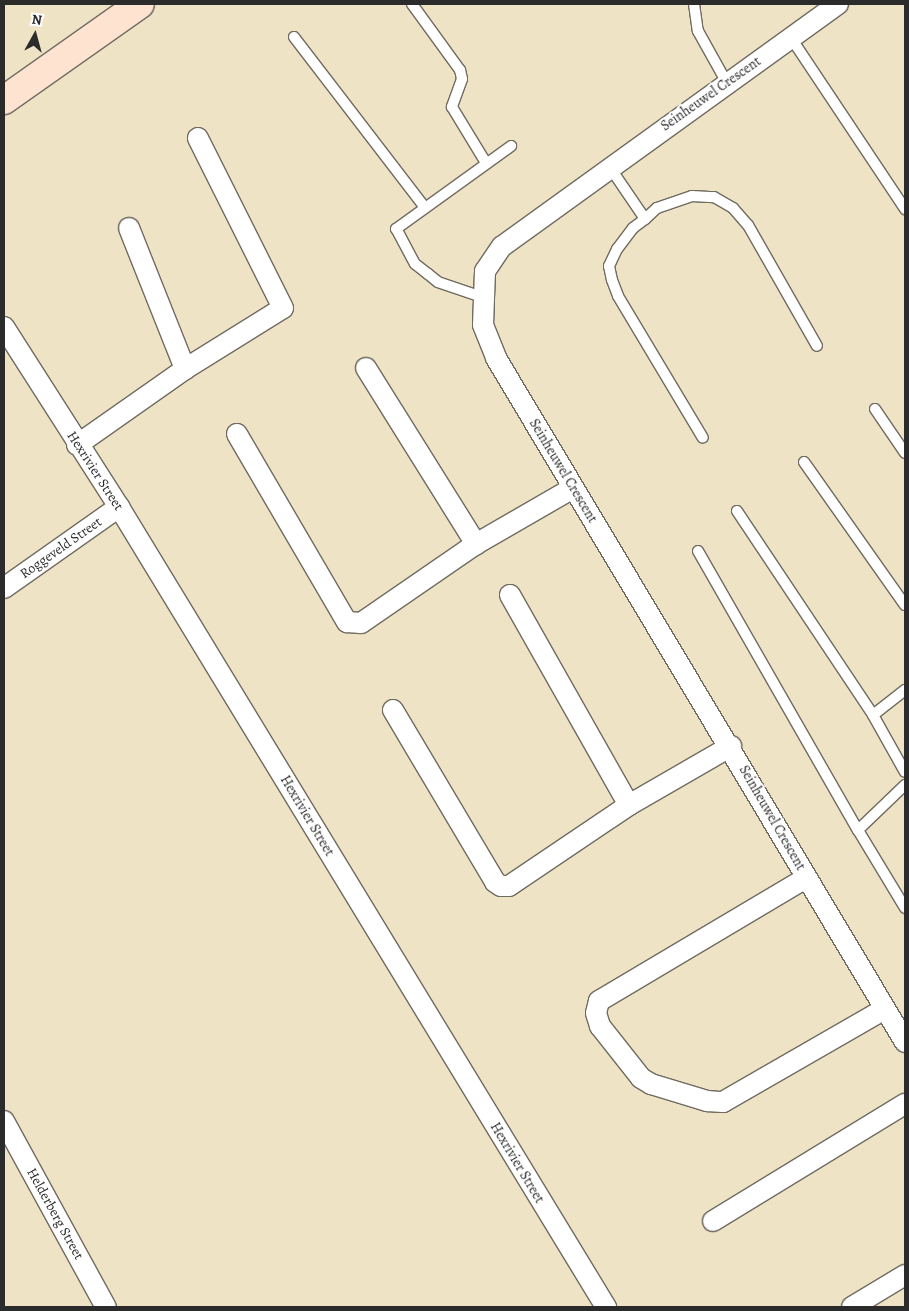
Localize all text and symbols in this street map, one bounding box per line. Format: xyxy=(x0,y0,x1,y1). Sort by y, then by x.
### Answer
north arrow xyxy=(10,10,60,60)
text: N xyxy=(31,10,43,30)
street label: Seinheuwel Crescent xyxy=(658,53,764,135)
street label: Seinheuwel Crescent xyxy=(525,416,601,526)
street label: Hexrivier Street xyxy=(63,428,127,514)
street label: Roggeveld Street xyxy=(17,514,105,582)
street label: Seinheuwel Crescent xyxy=(735,763,809,873)
street label: Hexrivier Street xyxy=(276,773,338,859)
street label: Hexrivier Street xyxy=(486,1120,548,1206)
street label: Helderberg Street xyxy=(23,1165,87,1263)

